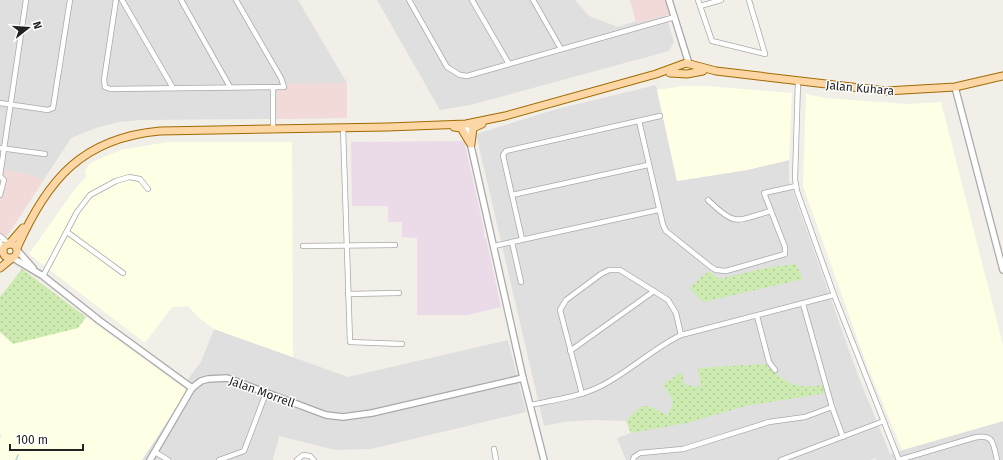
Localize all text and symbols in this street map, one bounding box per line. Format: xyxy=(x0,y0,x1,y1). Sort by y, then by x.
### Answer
north arrow xyxy=(8,8,48,48)
text: N xyxy=(30,20,44,31)
street label: Jalan Kuhara xyxy=(825,78,895,98)
street label: Jalan Morrell xyxy=(227,374,297,411)
scale bar xyxy=(10,426,83,452)
text: 100 m xyxy=(16,433,48,447)

